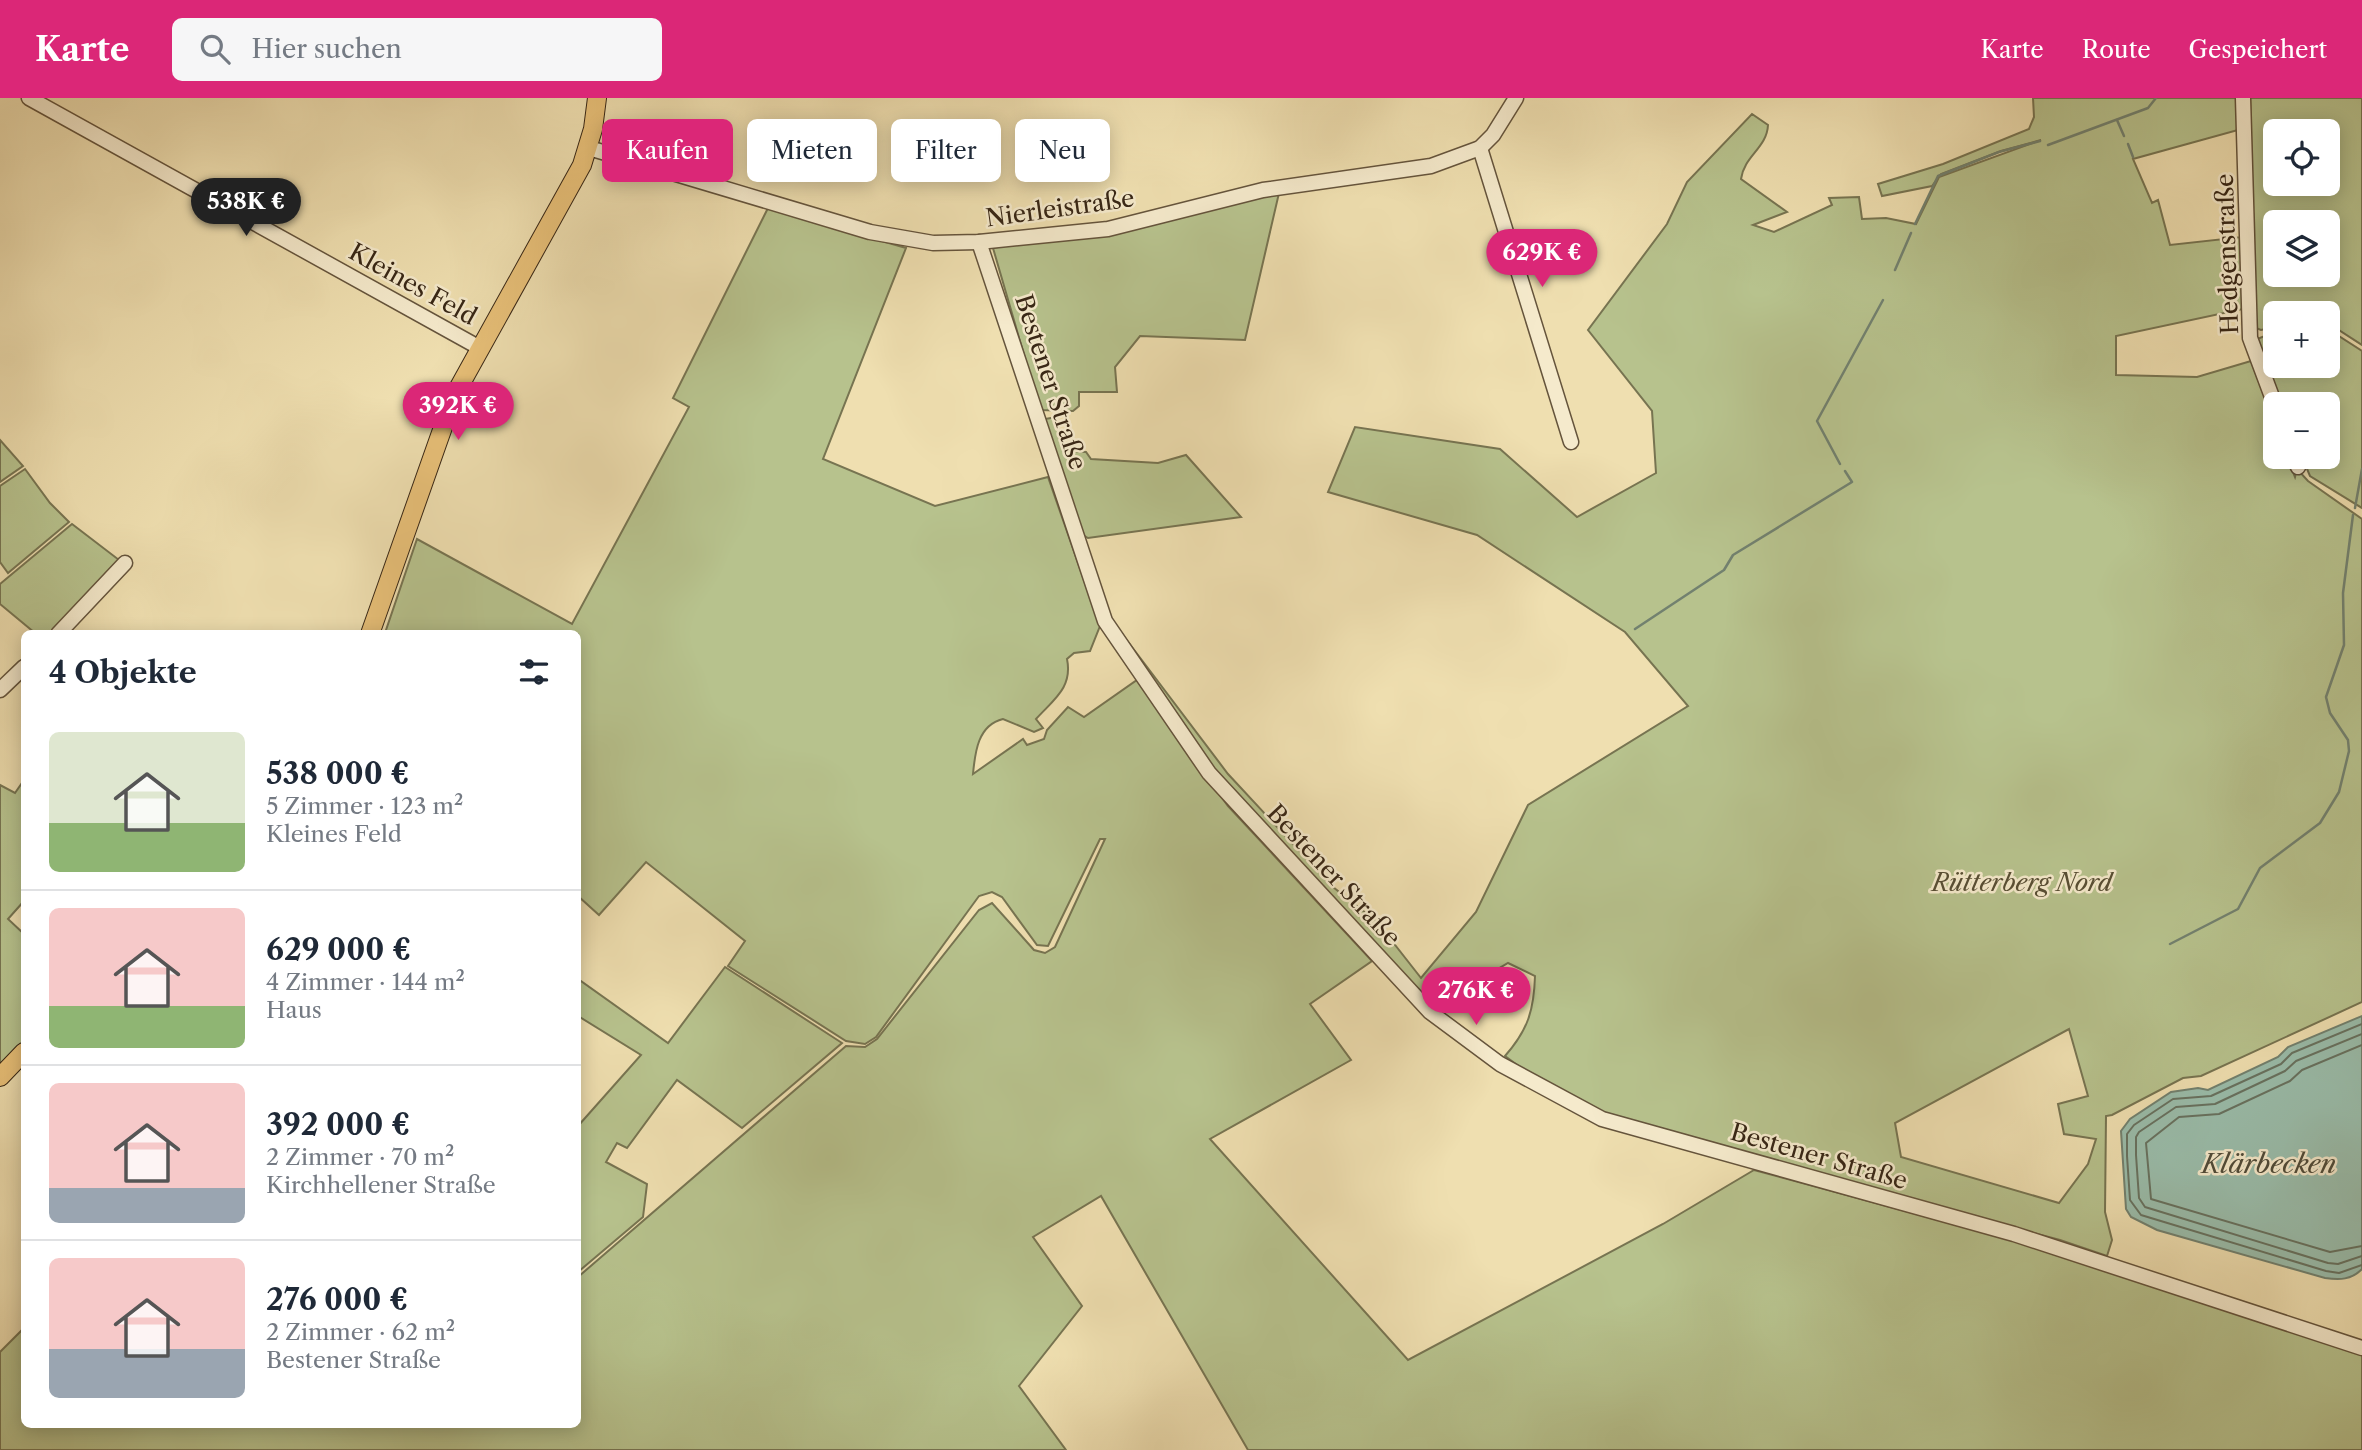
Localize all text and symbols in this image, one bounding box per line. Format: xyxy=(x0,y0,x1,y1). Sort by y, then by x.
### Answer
search box xyxy=(172,18,662,81)
text: Karte xyxy=(35,29,130,70)
icon: search xyxy=(196,30,234,68)
text: Hier suchen xyxy=(252,33,402,65)
text: Karte xyxy=(1980,35,2044,64)
text: Route xyxy=(2082,35,2151,64)
text: Gespeichert xyxy=(2189,35,2327,64)
chip: Kaufen xyxy=(602,119,733,182)
chip: Mieten xyxy=(747,119,877,182)
chip: Filter xyxy=(891,119,1001,182)
chip: Neu xyxy=(1015,119,1110,182)
map controls xyxy=(2263,119,2340,469)
button: locate xyxy=(2263,119,2340,196)
street label: Hedgenstraße xyxy=(2210,173,2244,335)
pin: 538K € xyxy=(189,178,303,238)
street label: Nierleistraße xyxy=(984,183,1136,233)
text: 538K € xyxy=(207,187,285,215)
button: layers xyxy=(2263,210,2340,287)
pin: 629K € xyxy=(1485,230,1599,289)
street label: Kleines Feld xyxy=(344,237,482,331)
text: 629K € xyxy=(1502,238,1582,266)
street label: Bestener Straße xyxy=(1009,291,1093,473)
button: + xyxy=(2263,301,2340,378)
pin: 392K € xyxy=(401,382,515,442)
text: 392K € xyxy=(419,391,497,419)
button: − xyxy=(2263,392,2340,469)
icon: filters xyxy=(515,653,553,691)
text: 4 Objekte xyxy=(49,654,197,691)
text: 538 000 € xyxy=(266,755,409,792)
icon: home xyxy=(105,760,189,844)
text: 5 Zimmer · 123 m² xyxy=(266,792,463,820)
street label: Bestener Straße xyxy=(1261,798,1407,952)
text: Kleines Feld xyxy=(266,820,402,848)
park label: Rütterberg Nord xyxy=(1930,868,2115,897)
text: 629 000 € xyxy=(266,931,411,968)
icon: home xyxy=(105,936,189,1020)
text: 4 Zimmer · 144 m² xyxy=(266,968,465,996)
pin: 276K € xyxy=(1419,968,1533,1027)
text: 276K € xyxy=(1438,976,1514,1004)
text: Haus xyxy=(266,996,322,1024)
text: 392 000 € xyxy=(266,1106,410,1143)
icon: home xyxy=(105,1111,189,1195)
street label: Bestener Straße xyxy=(1727,1117,1911,1195)
text: 2 Zimmer · 70 m² xyxy=(266,1143,454,1171)
water label: Klärbecken xyxy=(2200,1148,2336,1180)
text: Kirchhellener Straße xyxy=(266,1171,496,1199)
text: 276 000 € xyxy=(266,1281,408,1318)
icon: home xyxy=(105,1286,189,1370)
text: 2 Zimmer · 62 m² xyxy=(266,1318,455,1346)
text: Bestener Straße xyxy=(266,1346,441,1374)

